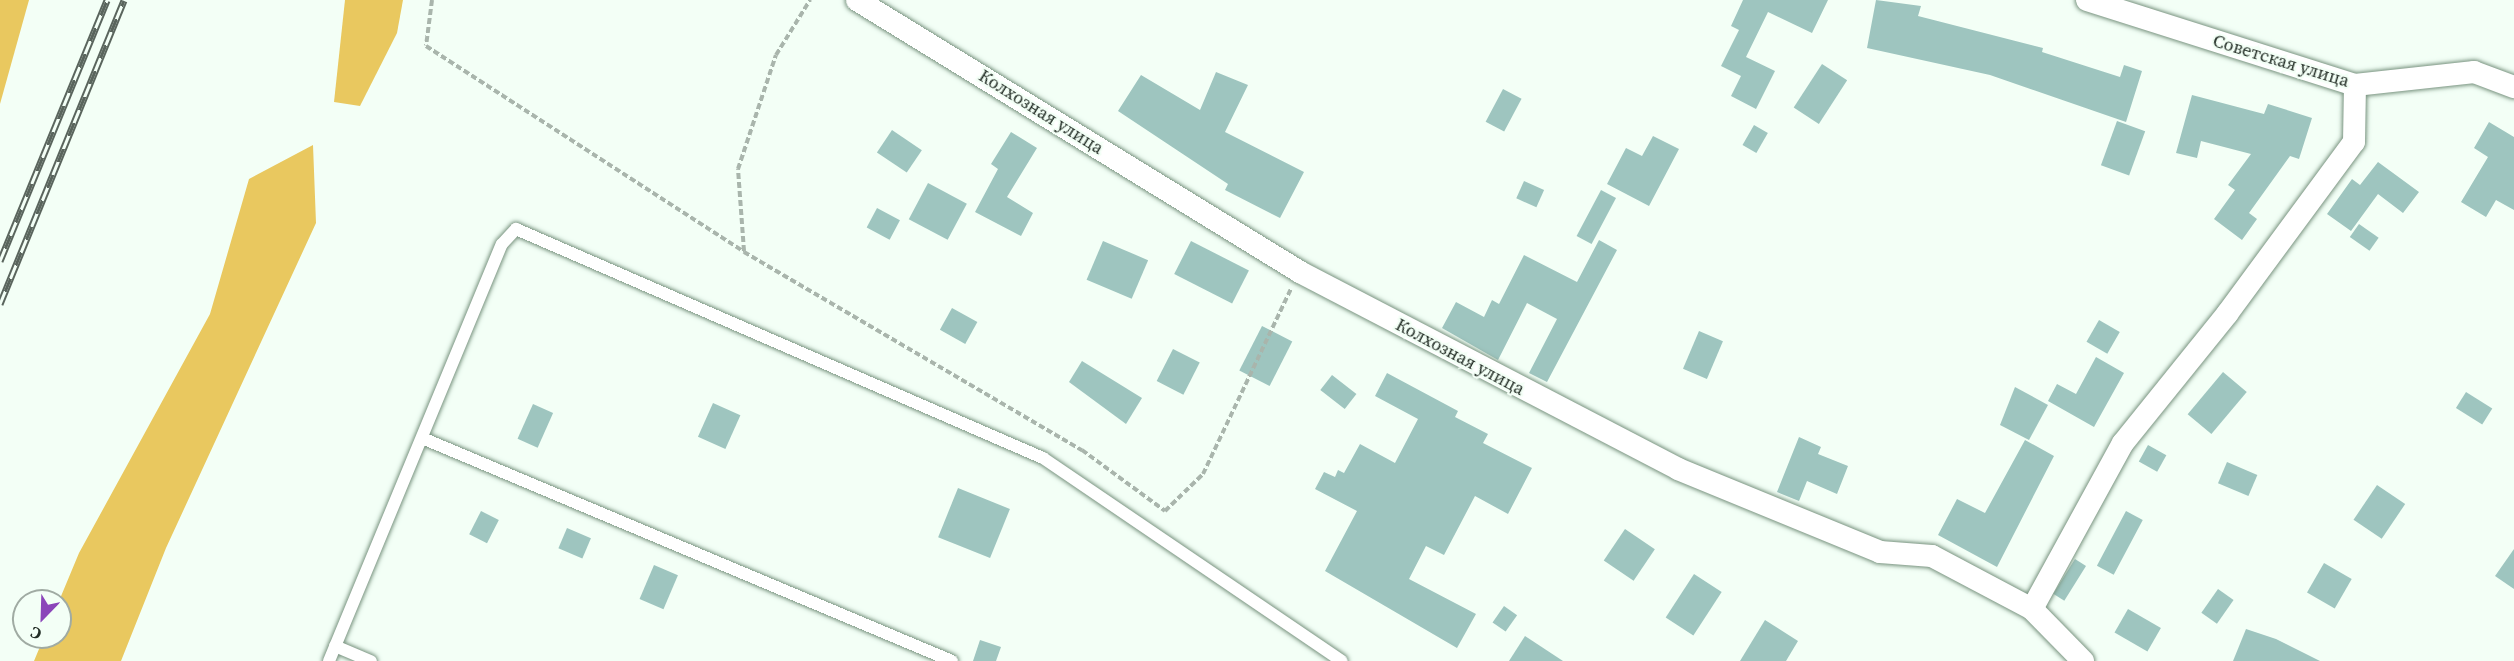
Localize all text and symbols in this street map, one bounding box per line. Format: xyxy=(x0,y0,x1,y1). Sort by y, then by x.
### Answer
street label: Советская улица xyxy=(2210,30,2352,92)
street label: Колхозная улица xyxy=(975,65,1107,159)
street label: Колхозная улица xyxy=(1392,314,1528,400)
north arrow xyxy=(12,589,72,649)
text: С xyxy=(27,622,45,646)

